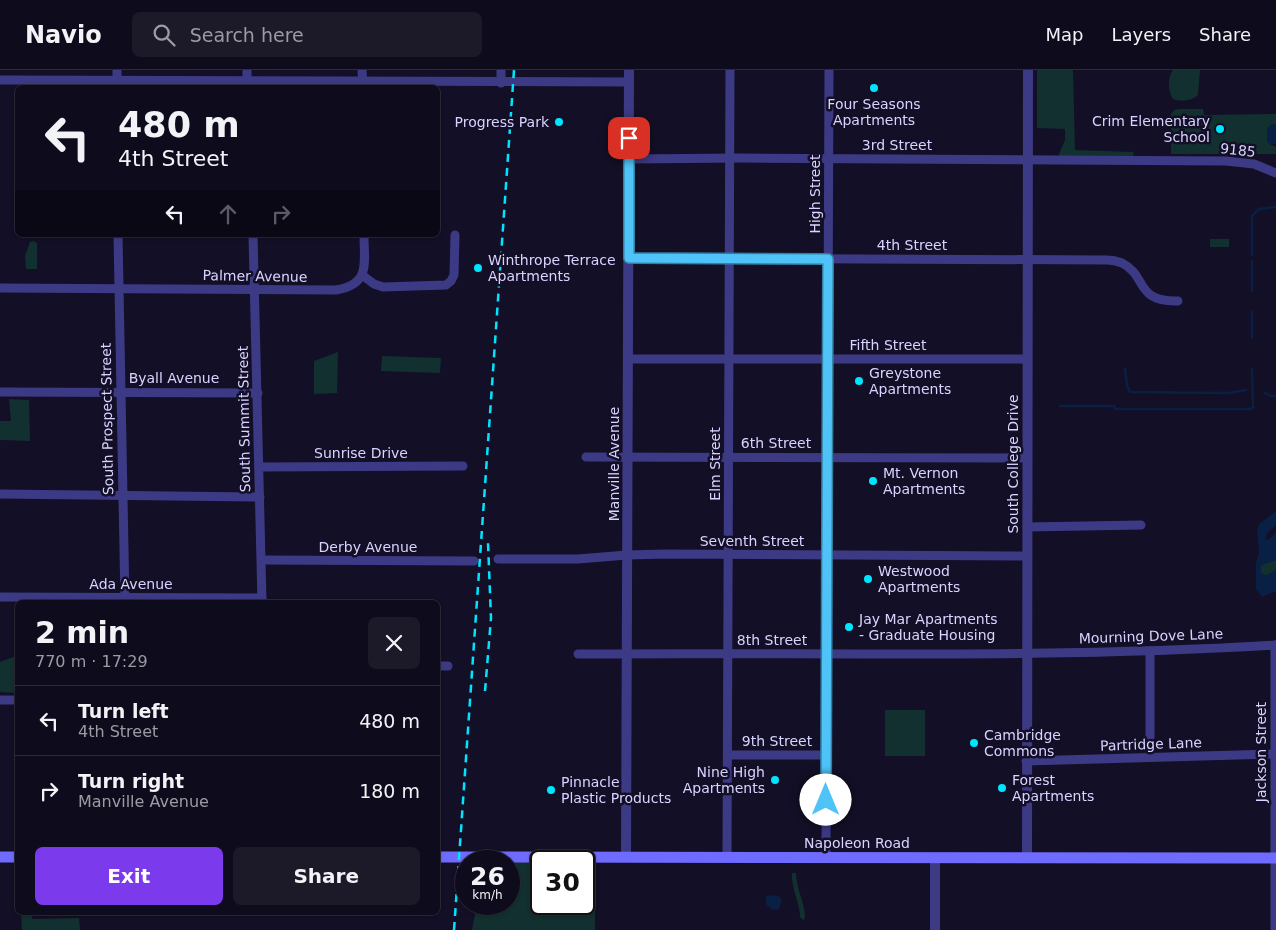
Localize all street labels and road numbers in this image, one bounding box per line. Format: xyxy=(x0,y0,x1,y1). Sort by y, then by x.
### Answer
street label: 3rd Street xyxy=(862,137,933,153)
street label: 9185 xyxy=(1219,140,1257,160)
street label: High Street xyxy=(807,154,823,234)
street label: 4th Street xyxy=(877,237,948,253)
street label: Palmer Avenue xyxy=(202,267,308,285)
street label: Fifth Street xyxy=(850,337,927,353)
street label: South Prospect Street xyxy=(98,342,116,495)
street label: South Summit Street xyxy=(235,345,253,492)
street label: Byall Avenue xyxy=(129,370,219,386)
street label: South College Drive xyxy=(1005,394,1021,534)
street label: Manville Avenue xyxy=(606,407,622,521)
street label: Elm Street xyxy=(707,427,723,501)
street label: 6th Street xyxy=(741,435,812,451)
street label: Sunrise Drive xyxy=(314,445,408,461)
street label: Seventh Street xyxy=(700,533,805,549)
street label: Derby Avenue xyxy=(319,539,417,555)
street label: Ada Avenue xyxy=(89,576,173,592)
street label: Mourning Dove Lane xyxy=(1078,625,1224,647)
street label: 8th Street xyxy=(737,632,808,648)
street label: Jackson Street xyxy=(1253,701,1269,803)
street label: 9th Street xyxy=(742,733,813,749)
street label: Partridge Lane xyxy=(1100,734,1202,754)
street label: Napoleon Road xyxy=(804,835,910,851)

